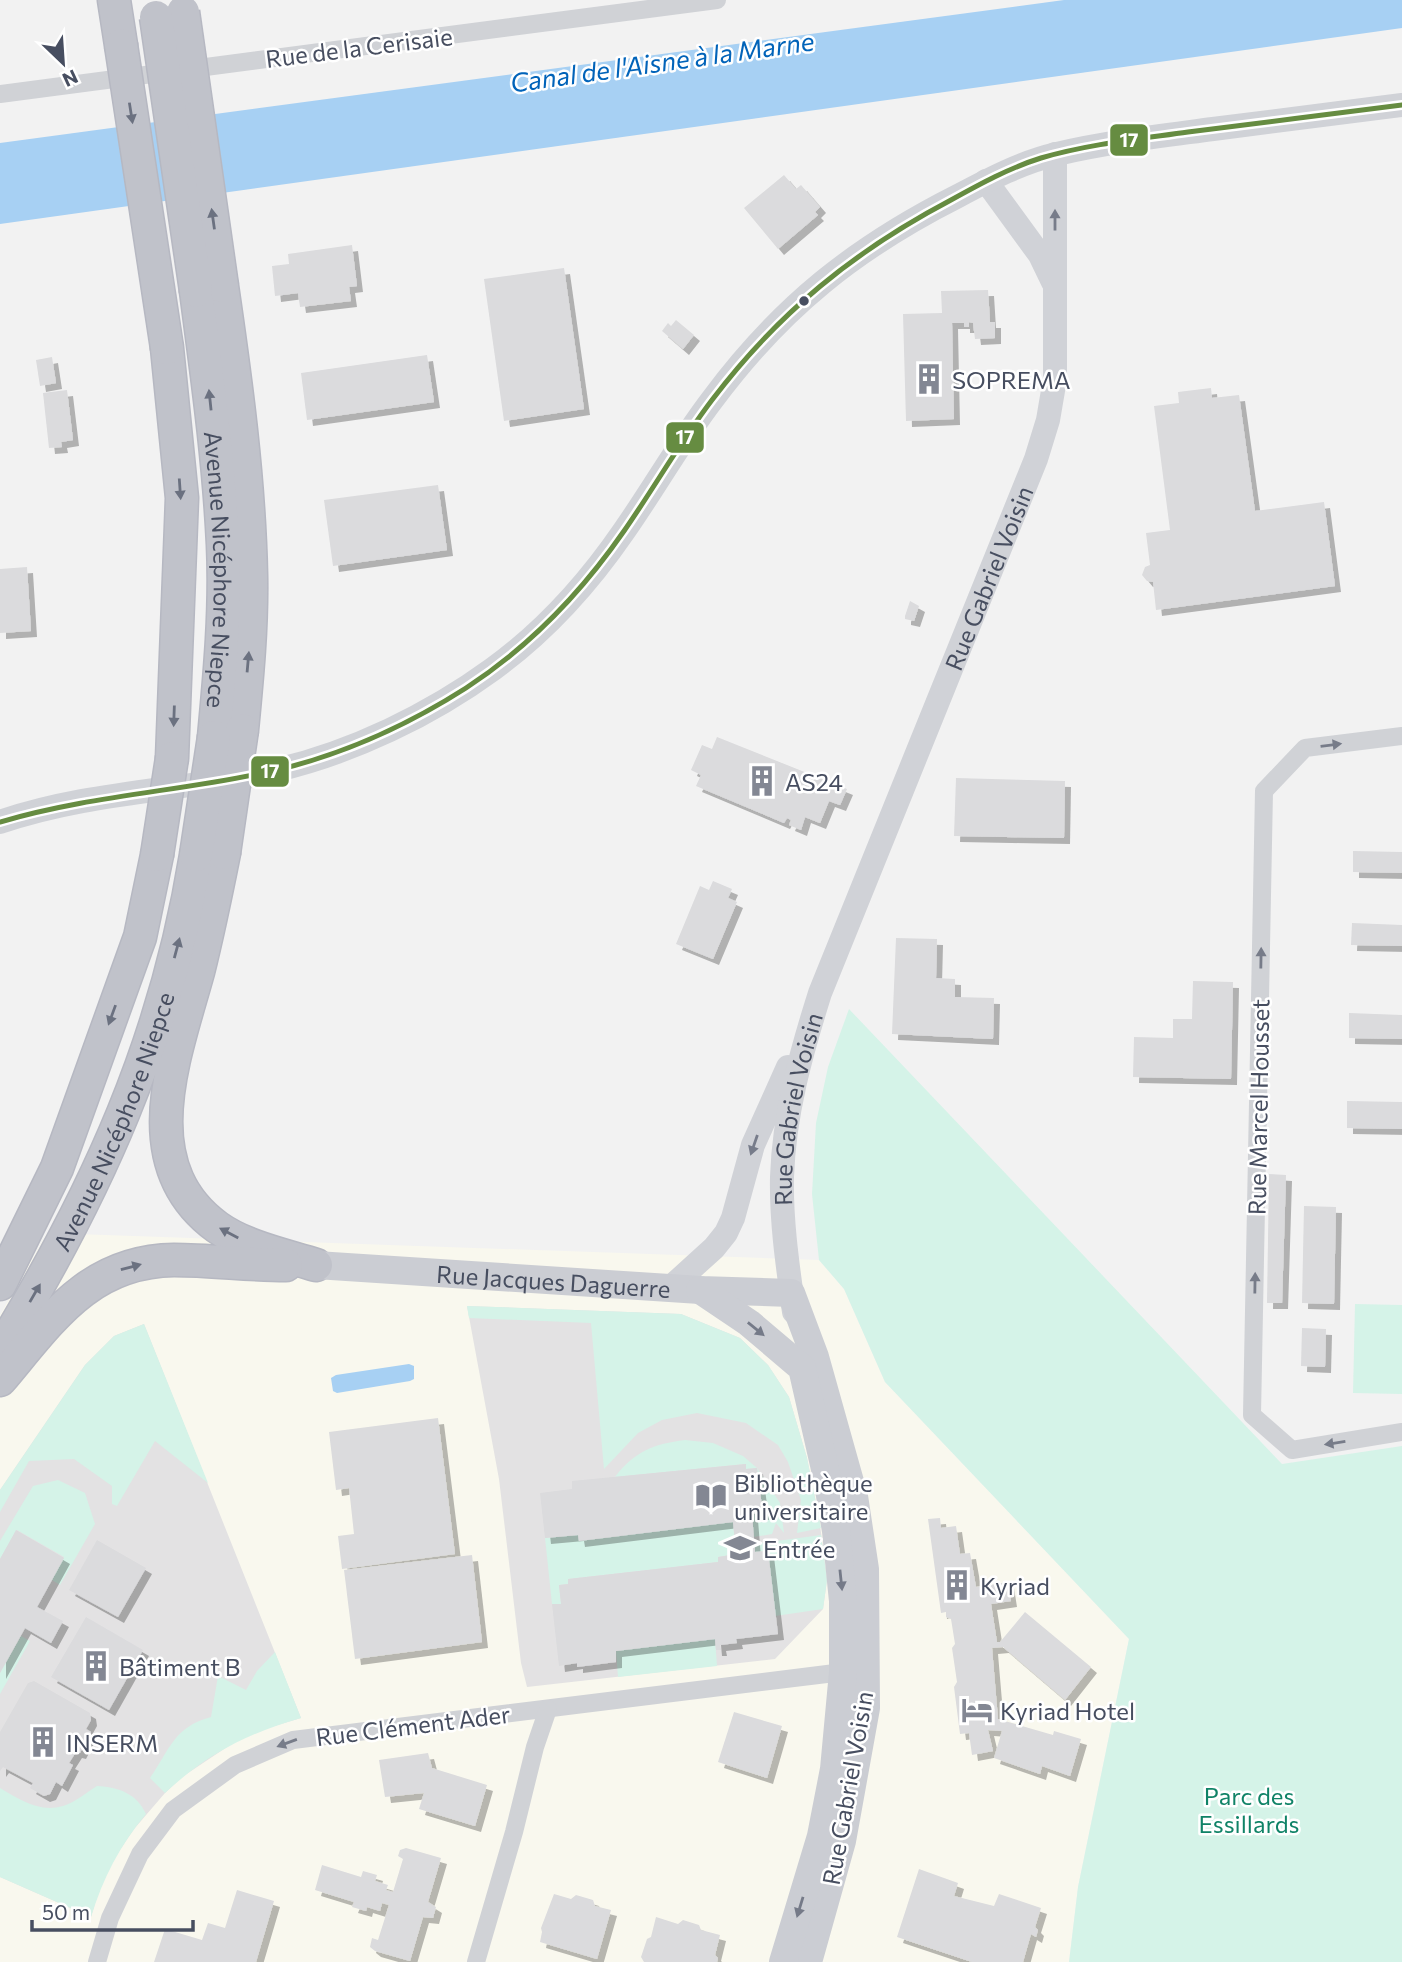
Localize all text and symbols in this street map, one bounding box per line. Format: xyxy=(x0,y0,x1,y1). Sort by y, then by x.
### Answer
street label: Rue de la Cerisaie xyxy=(264,21,454,73)
water label: Canal de l'Aisne à la Marne xyxy=(508,24,816,98)
north arrow xyxy=(28,28,98,98)
text: N xyxy=(59,65,82,92)
one-way arrow xyxy=(126,102,137,124)
line badge: 17 xyxy=(1109,123,1149,157)
text: 17 xyxy=(1119,128,1139,151)
one-way arrow xyxy=(207,207,218,229)
one-way arrow xyxy=(1049,208,1061,230)
unlabelled marker xyxy=(797,294,811,308)
building icon: SOPREMA xyxy=(912,362,946,396)
place label: SOPREMA xyxy=(952,365,1071,394)
one-way arrow xyxy=(204,389,215,411)
line badge: 17 xyxy=(665,421,705,454)
text: 17 xyxy=(675,425,695,448)
street label: Avenue Nicéphore Niepce xyxy=(199,429,238,710)
one-way arrow xyxy=(175,478,186,500)
street label: Rue Gabriel Voisin xyxy=(938,481,1038,674)
one-way arrow xyxy=(243,651,254,673)
one-way arrow xyxy=(168,706,179,728)
one-way arrow xyxy=(1320,739,1342,750)
line badge: 17 xyxy=(250,755,290,788)
text: 17 xyxy=(260,759,280,782)
building icon: AS24 xyxy=(745,764,779,798)
place label: AS24 xyxy=(785,767,843,796)
one-way arrow xyxy=(173,937,183,958)
one-way arrow xyxy=(1255,947,1267,969)
street label: Avenue Nicéphore Niepce xyxy=(46,988,179,1255)
street label: Rue Marcel Housset xyxy=(1242,999,1274,1215)
one-way arrow xyxy=(106,1005,117,1026)
street label: Rue Gabriel Voisin xyxy=(767,1009,828,1206)
one-way arrow xyxy=(748,1135,759,1156)
one-way arrow xyxy=(219,1228,239,1239)
street label: Rue Jacques Daguerre xyxy=(436,1258,671,1303)
one-way arrow xyxy=(120,1261,142,1272)
one-way arrow xyxy=(1249,1272,1260,1294)
one-way arrow xyxy=(29,1283,41,1302)
one-way arrow xyxy=(746,1321,764,1336)
one-way arrow xyxy=(1323,1438,1345,1449)
place label: Bibliothèque universitaire xyxy=(734,1468,873,1525)
library icon: Bibliothèque universitaire xyxy=(694,1479,728,1513)
school or university icon: Entrée xyxy=(723,1531,757,1565)
place label: Entrée xyxy=(763,1534,835,1563)
building icon: Kyriad xyxy=(940,1568,974,1602)
one-way arrow xyxy=(836,1569,847,1591)
place label: Kyriad xyxy=(980,1571,1050,1600)
building icon: Bâtiment B xyxy=(79,1649,113,1683)
place label: Bâtiment B xyxy=(119,1652,240,1681)
street label: Rue Gabriel Voisin xyxy=(816,1689,878,1887)
hotel icon: Kyriad Hotel xyxy=(960,1693,994,1727)
place label: Kyriad Hotel xyxy=(1000,1696,1135,1725)
street label: Rue Clément Ader xyxy=(314,1699,512,1751)
building icon: INSERM xyxy=(26,1725,60,1759)
place label: INSERM xyxy=(66,1728,158,1757)
one-way arrow xyxy=(276,1738,297,1749)
park label: Parc des Essillards xyxy=(1199,1781,1299,1838)
scale bar xyxy=(32,1888,192,1932)
one-way arrow xyxy=(794,1897,804,1918)
text: 50 m xyxy=(42,1899,90,1924)

